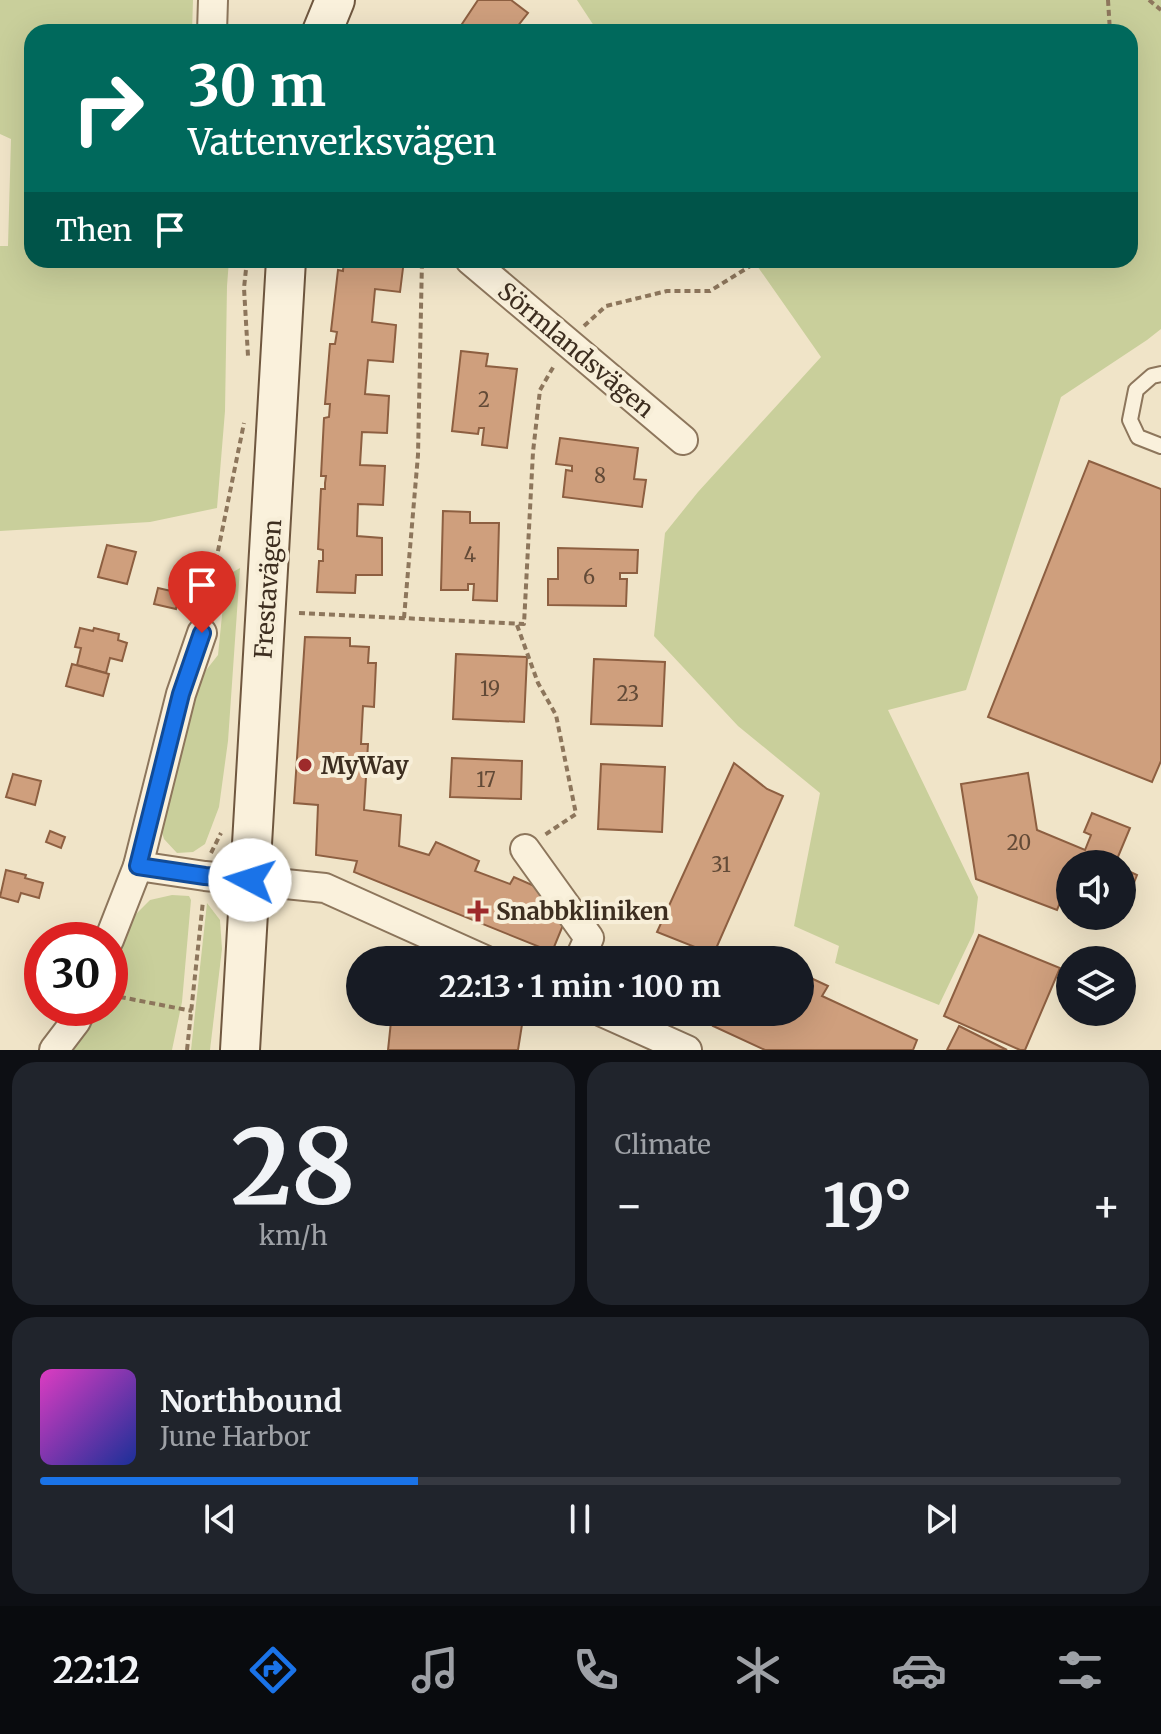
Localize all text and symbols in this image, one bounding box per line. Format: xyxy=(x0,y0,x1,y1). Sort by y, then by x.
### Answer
text: 30 m xyxy=(188,51,326,121)
icon: right xyxy=(56,56,160,160)
text: Vattenverksvägen xyxy=(188,120,497,165)
icon: arrive xyxy=(148,208,192,252)
text: Then xyxy=(56,211,132,249)
street label: Sörmlandsvägen xyxy=(492,276,661,424)
house number: 2 xyxy=(478,387,490,412)
house number: 8 xyxy=(594,463,606,488)
street label: Frestavägen xyxy=(248,518,288,660)
house number: 4 xyxy=(464,542,476,567)
pin xyxy=(168,551,236,633)
icon: arrive xyxy=(180,563,224,607)
house number: 6 xyxy=(583,564,595,589)
house number: 19 xyxy=(480,676,500,701)
house number: 23 xyxy=(617,681,639,706)
place label: MyWay xyxy=(321,750,410,781)
marker: MyWay xyxy=(296,756,314,774)
house number: 17 xyxy=(476,767,496,792)
house number: 20 xyxy=(1007,830,1031,855)
position arrow xyxy=(208,838,292,922)
map controls xyxy=(1056,850,1136,1026)
button: sound xyxy=(1056,850,1136,930)
house number: 31 xyxy=(711,852,731,877)
place label: Snabbkliniken xyxy=(496,896,669,927)
marker: Snabbkliniken xyxy=(467,900,489,922)
speed limit sign: 30 xyxy=(24,922,128,1026)
button: layers xyxy=(1056,946,1136,1026)
text: 22:13 · 1 min · 100 m xyxy=(439,967,721,1005)
text: 28 xyxy=(231,1102,356,1232)
text: Climate xyxy=(615,1128,711,1161)
text: 19° xyxy=(823,1168,913,1243)
text: − xyxy=(615,1178,644,1233)
text: + xyxy=(1092,1178,1121,1233)
text: km/h xyxy=(259,1219,328,1252)
text: Northbound xyxy=(160,1382,342,1420)
text: June Harbor xyxy=(160,1420,311,1453)
icon: previous xyxy=(198,1497,242,1541)
icon: pause xyxy=(558,1497,602,1541)
icon: next xyxy=(919,1497,963,1541)
icon: directions xyxy=(245,1642,301,1698)
icon: music xyxy=(407,1642,463,1698)
icon: phone xyxy=(568,1642,624,1698)
icon: climate xyxy=(730,1642,786,1698)
icon: car xyxy=(891,1642,947,1698)
icon: filters xyxy=(1052,1642,1108,1698)
text: 22:12 xyxy=(53,1648,140,1693)

